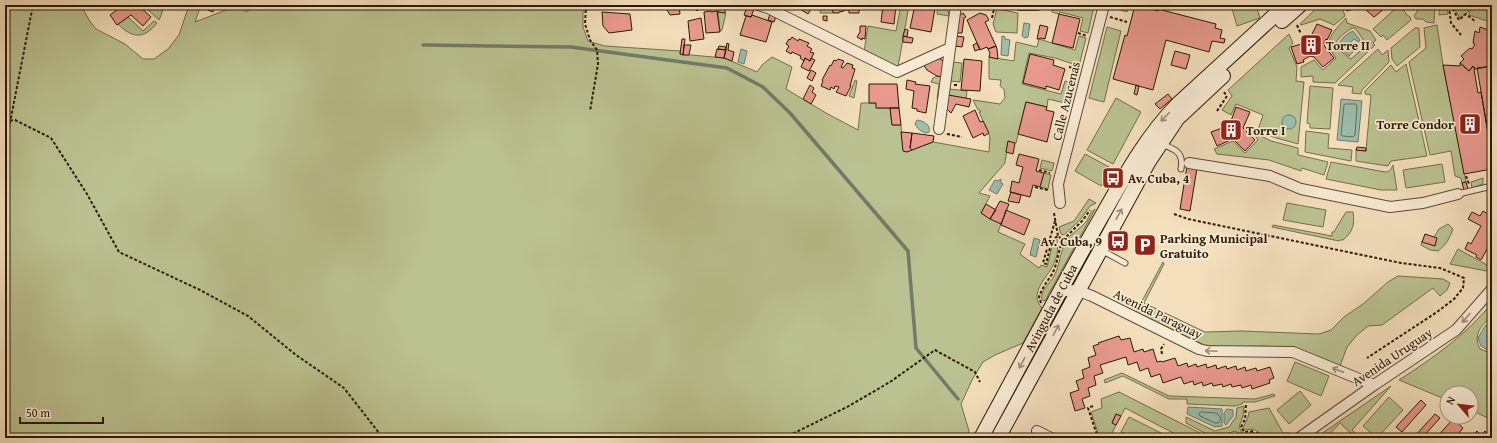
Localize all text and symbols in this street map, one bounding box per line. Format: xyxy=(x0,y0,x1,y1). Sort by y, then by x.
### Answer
building icon: Torre II xyxy=(1298,32,1324,58)
place label: Torre II xyxy=(1326,36,1370,55)
street label: Calle Azucenas xyxy=(1047,60,1085,142)
building icon: Torre Condor xyxy=(1457,111,1483,137)
one-way arrow xyxy=(1160,112,1170,122)
place label: Torre Condor xyxy=(1377,115,1454,134)
building icon: Torre I xyxy=(1218,117,1244,143)
place label: Torre I xyxy=(1246,121,1285,140)
bus stop icon: Av. Cuba, 4 xyxy=(1100,165,1126,191)
place label: Av. Cuba, 4 xyxy=(1128,169,1190,188)
one-way arrow xyxy=(1116,208,1123,220)
bus stop icon: Av. Cuba, 9 xyxy=(1105,228,1131,254)
place label: Parking Municipal Gratuito xyxy=(1160,229,1267,263)
place label: Av. Cuba, 9 xyxy=(1041,232,1102,251)
parking icon: Parking Municipal Gratuito xyxy=(1132,232,1158,258)
street label: Avinguda de Cuba xyxy=(1020,260,1083,355)
street label: Avenida Paraguay xyxy=(1110,284,1206,344)
one-way arrow xyxy=(1462,313,1471,324)
street label: Avenida Uruguay xyxy=(1348,323,1436,391)
one-way arrow xyxy=(1053,324,1060,336)
one-way arrow xyxy=(1205,347,1218,354)
one-way arrow xyxy=(1017,357,1025,369)
one-way arrow xyxy=(1333,365,1345,373)
north arrow xyxy=(1439,385,1479,425)
text: N xyxy=(1441,393,1459,407)
scale bar xyxy=(20,399,103,425)
text: 50 m xyxy=(26,404,50,421)

